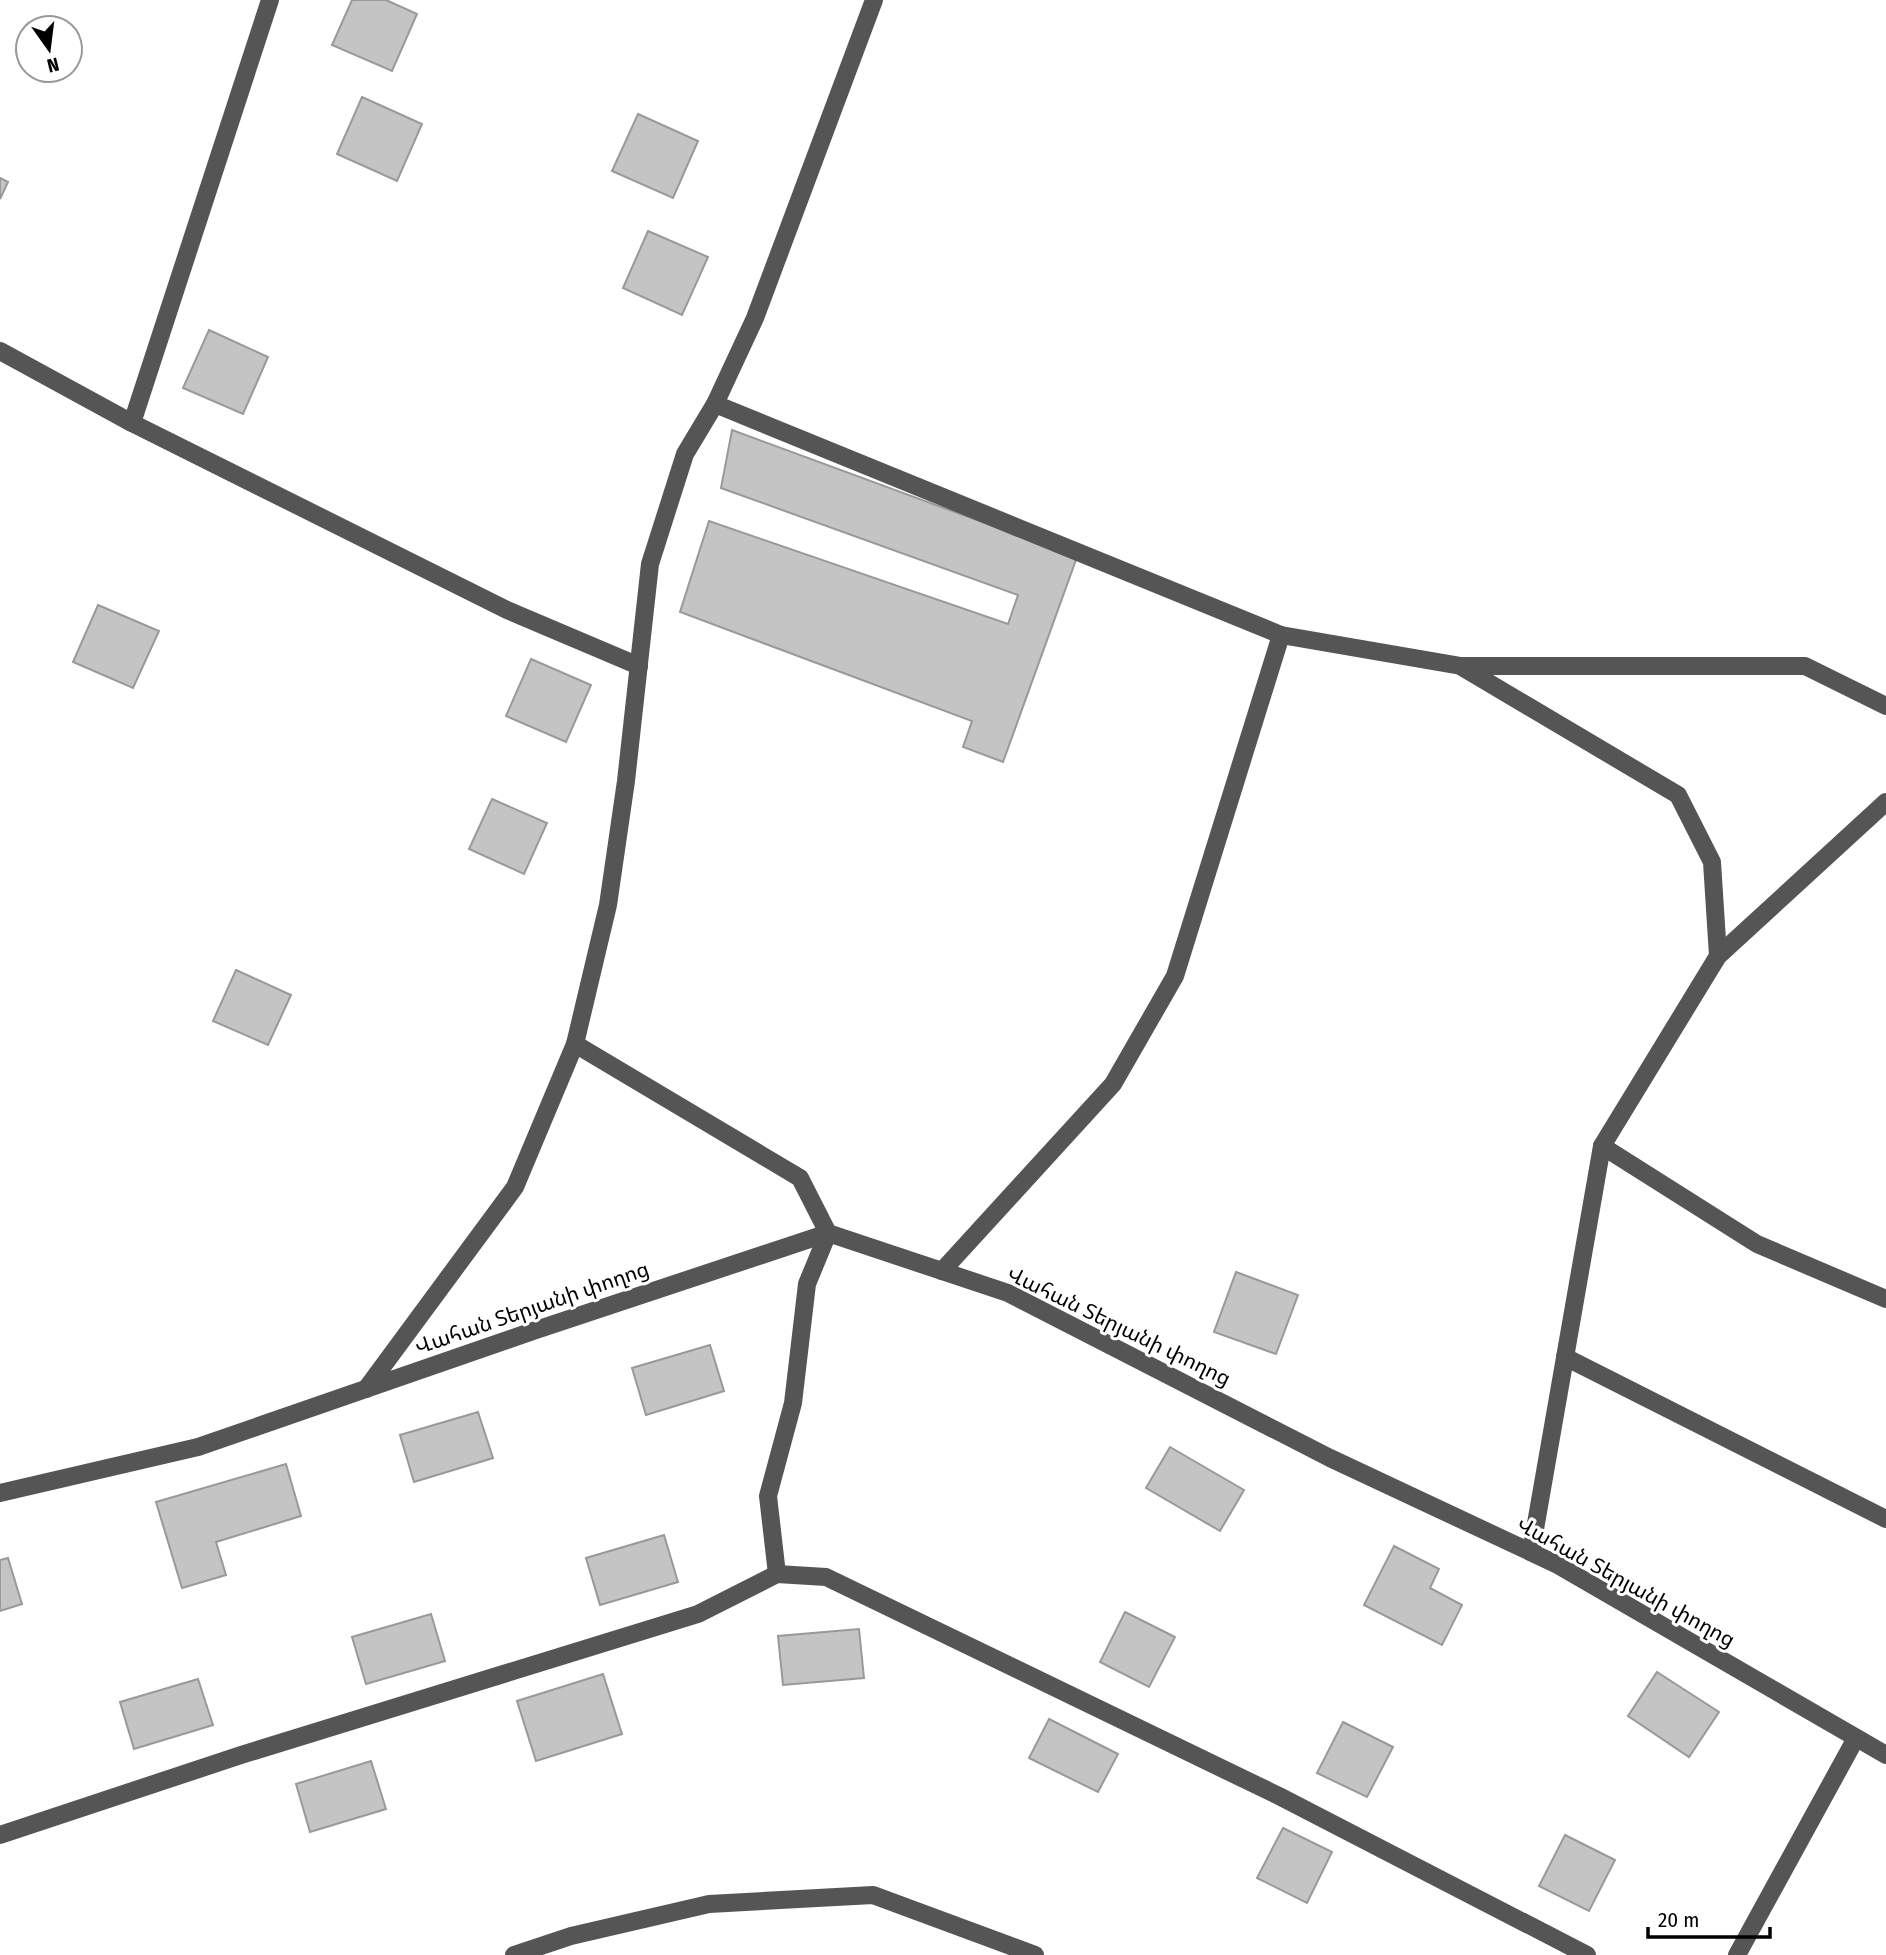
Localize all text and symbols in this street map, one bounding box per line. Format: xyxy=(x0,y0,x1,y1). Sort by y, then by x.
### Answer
north arrow xyxy=(14,14,84,84)
text: N xyxy=(45,52,61,78)
street label: Վահան Տերյանի փողոց xyxy=(412,1256,652,1360)
street label: Վահան Տերյանի փողոց xyxy=(1003,1260,1235,1392)
street label: Վահան Տերյանի փողոց xyxy=(1512,1511,1740,1653)
scale bar xyxy=(1648,1896,1770,1940)
text: 20 m xyxy=(1658,1907,1699,1933)

